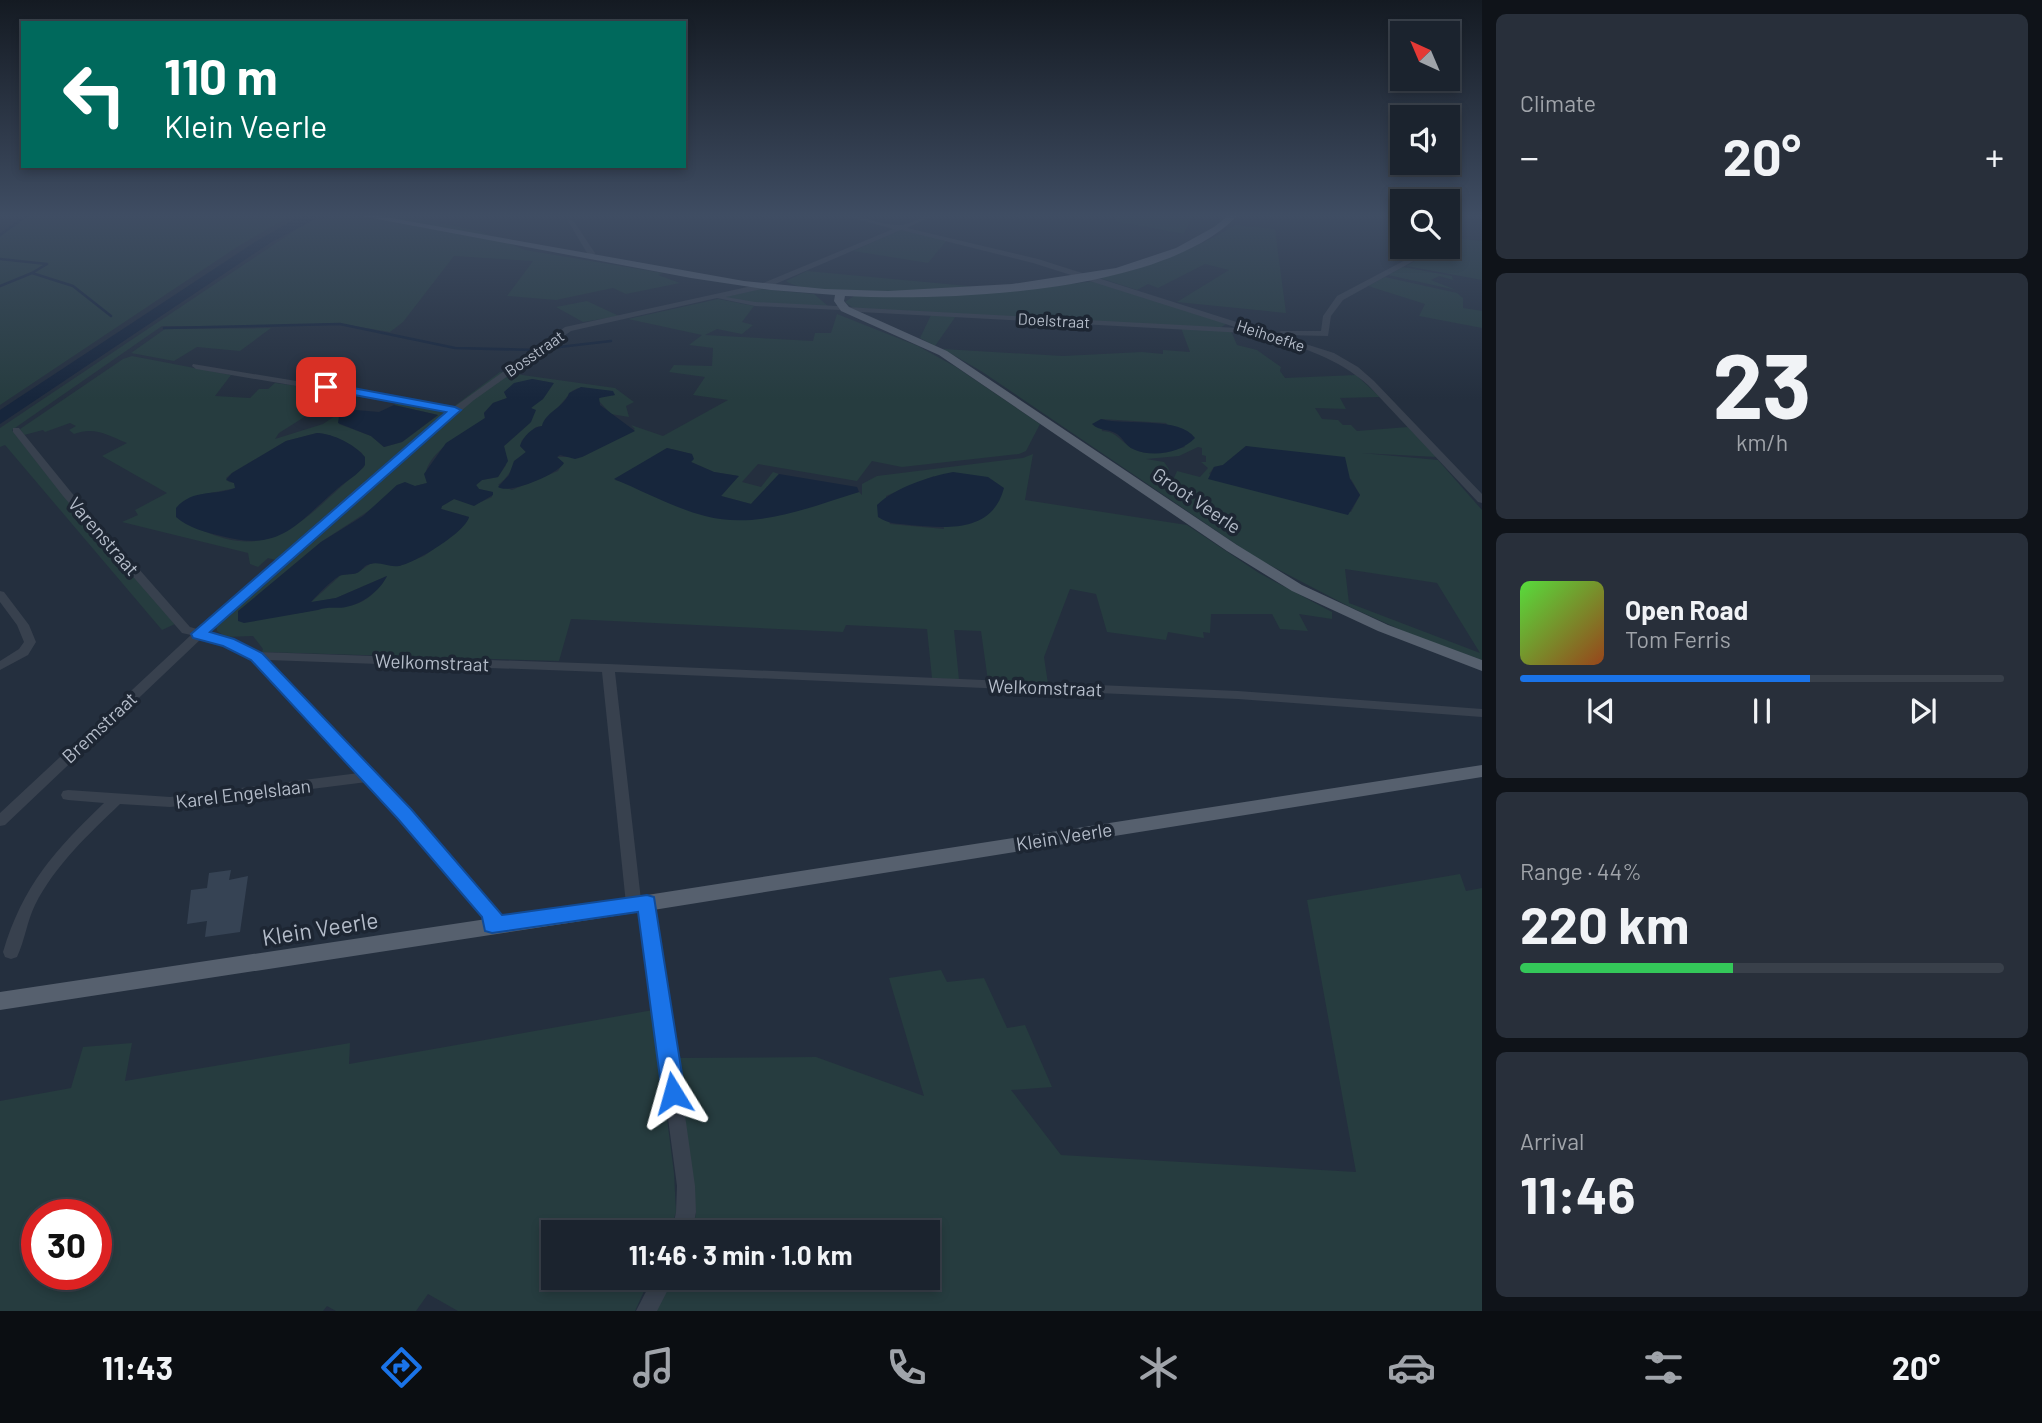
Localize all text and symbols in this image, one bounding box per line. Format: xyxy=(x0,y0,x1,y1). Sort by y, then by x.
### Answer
north arrow xyxy=(1390,21,1460,91)
map controls xyxy=(1390,21,1460,259)
text: 110 m xyxy=(164,46,278,105)
icon: left xyxy=(49,49,140,140)
text: Climate xyxy=(1520,89,1596,117)
button: sound xyxy=(1390,105,1460,175)
text: Klein Veerle xyxy=(164,106,327,144)
text: 20° xyxy=(1723,124,1801,186)
text: − xyxy=(1520,133,1539,179)
text: + xyxy=(1985,133,2004,179)
button: search xyxy=(1390,189,1460,259)
street label: Doelstraat xyxy=(1017,309,1091,331)
street label: Heihoefke xyxy=(1234,315,1308,355)
street label: Bosstraat xyxy=(501,326,567,380)
text: 23 xyxy=(1713,328,1811,437)
pin xyxy=(296,357,356,417)
icon: arrive xyxy=(307,368,345,406)
text: km/h xyxy=(1736,428,1788,456)
street label: Groot Veerle xyxy=(1148,462,1246,538)
street label: Varenstraat xyxy=(64,492,144,580)
text: Open Road xyxy=(1625,594,1748,625)
text: Tom Ferris xyxy=(1625,625,1731,653)
street label: Welkomstraat xyxy=(374,649,490,675)
street label: Welkomstraat xyxy=(987,674,1103,700)
street label: Bremstraat xyxy=(57,687,141,767)
icon: previous xyxy=(1582,692,1620,730)
icon: pause xyxy=(1743,692,1781,730)
icon: next xyxy=(1904,692,1942,730)
street label: Karel Engelslaan xyxy=(174,773,312,813)
street label: Klein Veerle xyxy=(1014,817,1114,855)
text: Range · 44% xyxy=(1520,857,1642,885)
text: 220 km xyxy=(1520,892,1689,954)
street label: Klein Veerle xyxy=(260,905,380,951)
position arrow xyxy=(636,1056,710,1130)
text: Arrival xyxy=(1520,1127,1584,1155)
text: 11:46 xyxy=(1520,1162,1636,1224)
speed limit sign: 30 xyxy=(21,1199,112,1290)
text: 11:46 · 3 min · 1.0 km xyxy=(629,1239,852,1270)
icon: directions xyxy=(377,1343,426,1392)
icon: music xyxy=(629,1343,678,1392)
icon: phone xyxy=(882,1343,931,1392)
icon: climate xyxy=(1134,1343,1183,1392)
icon: car xyxy=(1387,1343,1436,1392)
icon: filters xyxy=(1639,1343,1688,1392)
text: 11:43 xyxy=(102,1348,173,1386)
text: 20° xyxy=(1892,1348,1940,1386)

